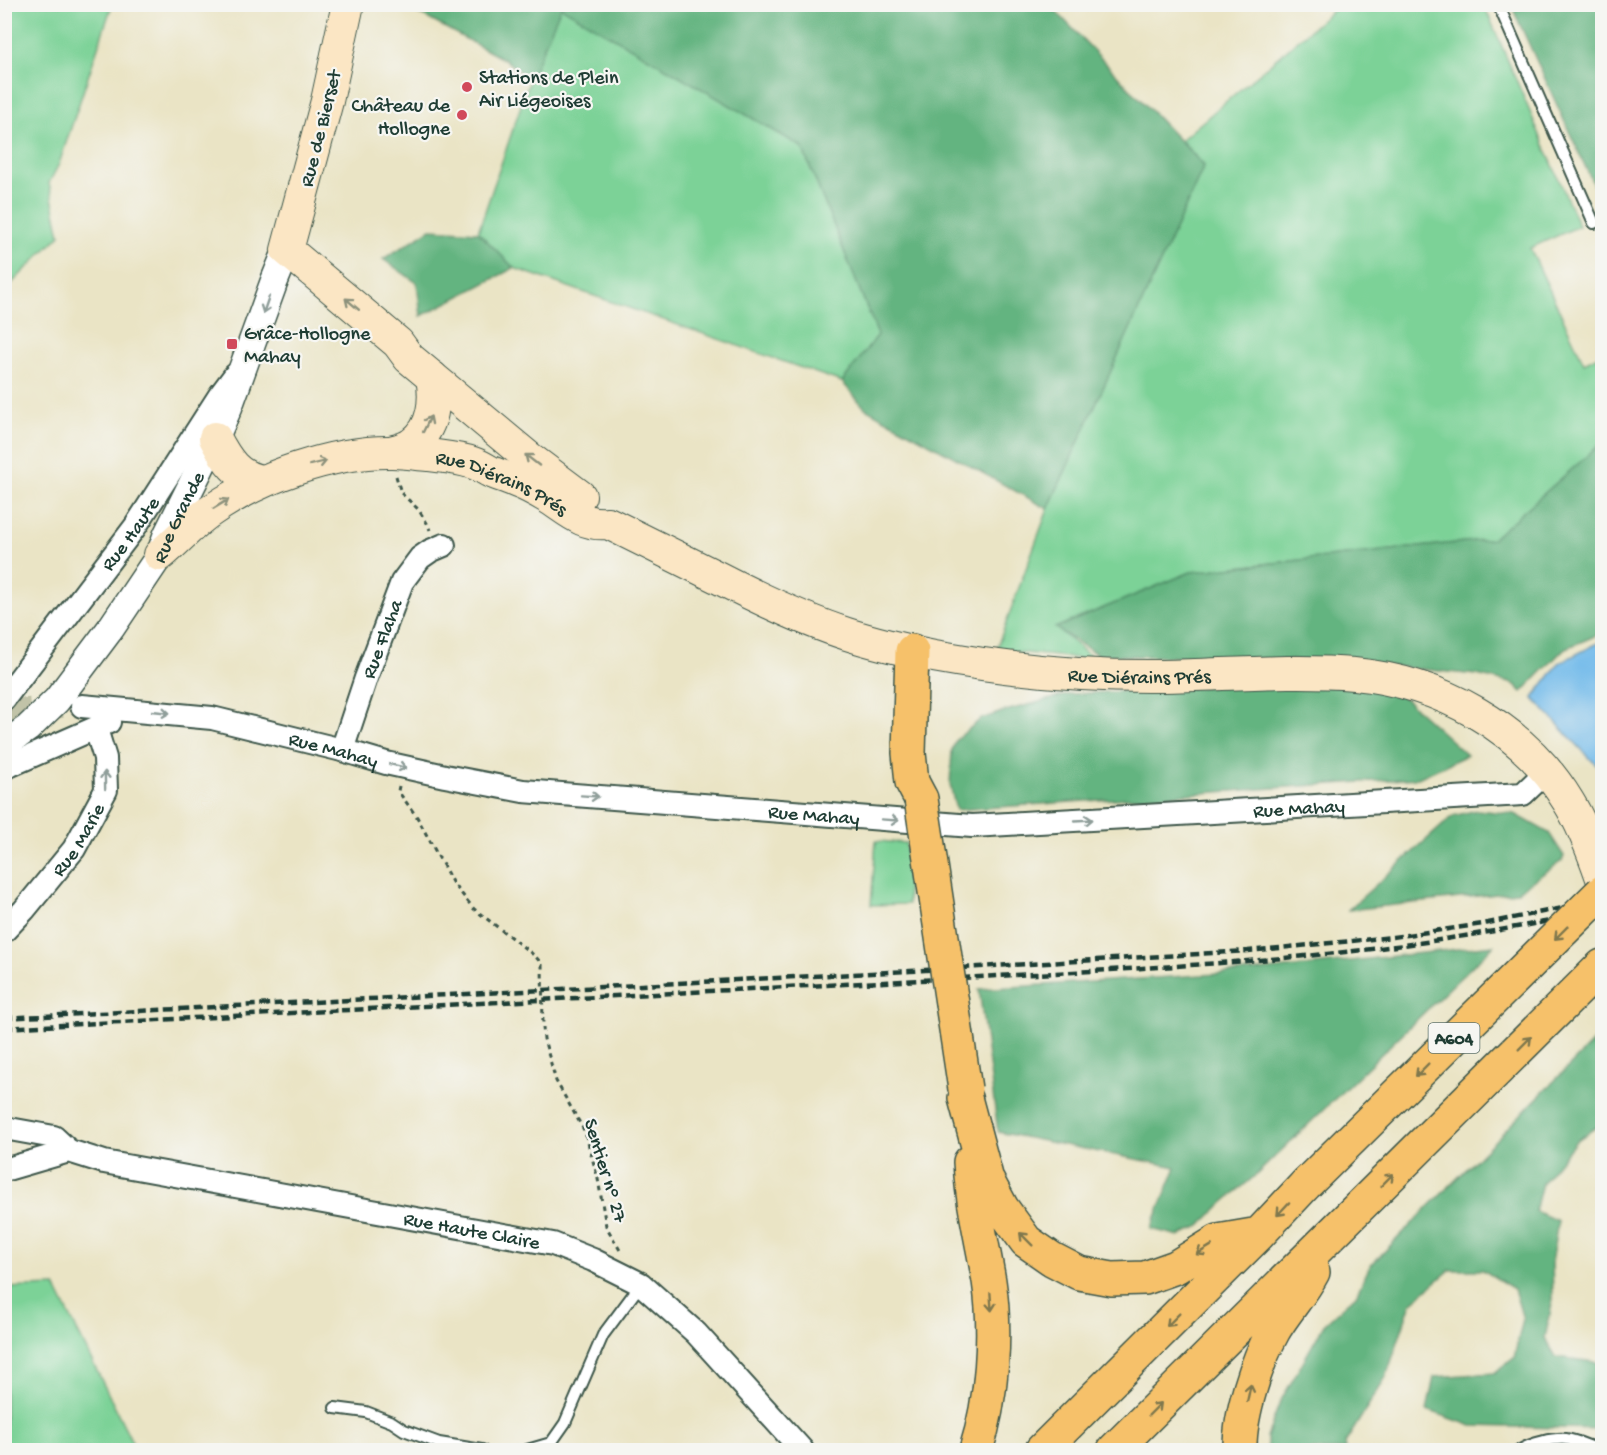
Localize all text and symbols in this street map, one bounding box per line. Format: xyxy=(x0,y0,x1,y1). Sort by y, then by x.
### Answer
street label: Rue de Bierset xyxy=(297,66,348,190)
place label: Stations de Plein Air Liégeoises xyxy=(479,68,619,114)
marker: Stations de Plein Air Liégeoises xyxy=(460,80,474,94)
place label: Château de Hollogne xyxy=(352,96,451,142)
marker: Château de Hollogne xyxy=(455,108,469,122)
one-way arrow xyxy=(259,295,270,313)
one-way arrow xyxy=(344,298,360,311)
place label: Grâce-Hollogne Mahay xyxy=(244,324,371,370)
marker: Grâce-Hollogne Mahay xyxy=(225,337,239,351)
one-way arrow xyxy=(422,415,434,433)
street label: Rue Diérains Prés xyxy=(434,448,571,523)
one-way arrow xyxy=(524,453,540,466)
one-way arrow xyxy=(308,457,327,469)
street label: Rue Grande xyxy=(150,468,212,569)
street label: Rue Haute xyxy=(98,493,167,577)
one-way arrow xyxy=(212,498,229,510)
street label: Rue Flaha xyxy=(359,596,410,683)
street label: Rue Diérains Prés xyxy=(1067,665,1212,691)
one-way arrow xyxy=(151,707,171,718)
street label: Rue Mahay xyxy=(286,729,380,775)
one-way arrow xyxy=(389,760,408,772)
one-way arrow xyxy=(99,771,111,791)
one-way arrow xyxy=(580,791,600,802)
street label: Rue Mahay xyxy=(1253,796,1346,825)
street label: Rue Marie xyxy=(48,800,112,882)
street label: Rue Mahay xyxy=(767,802,860,832)
one-way arrow xyxy=(1074,814,1094,825)
one-way arrow xyxy=(879,815,899,826)
one-way arrow xyxy=(1553,925,1568,940)
road number: A604 xyxy=(1428,1023,1480,1053)
one-way arrow xyxy=(1518,1035,1533,1050)
one-way arrow xyxy=(1415,1062,1430,1077)
street label: Sentier n° 27 xyxy=(577,1116,630,1226)
one-way arrow xyxy=(1379,1172,1394,1187)
one-way arrow xyxy=(1276,1201,1290,1216)
street label: Rue Haute Claire xyxy=(401,1209,542,1256)
one-way arrow xyxy=(1019,1232,1034,1246)
one-way arrow xyxy=(1196,1244,1213,1256)
one-way arrow xyxy=(985,1292,996,1312)
one-way arrow xyxy=(1166,1313,1181,1327)
one-way arrow xyxy=(1244,1384,1256,1403)
one-way arrow xyxy=(1148,1402,1163,1417)

